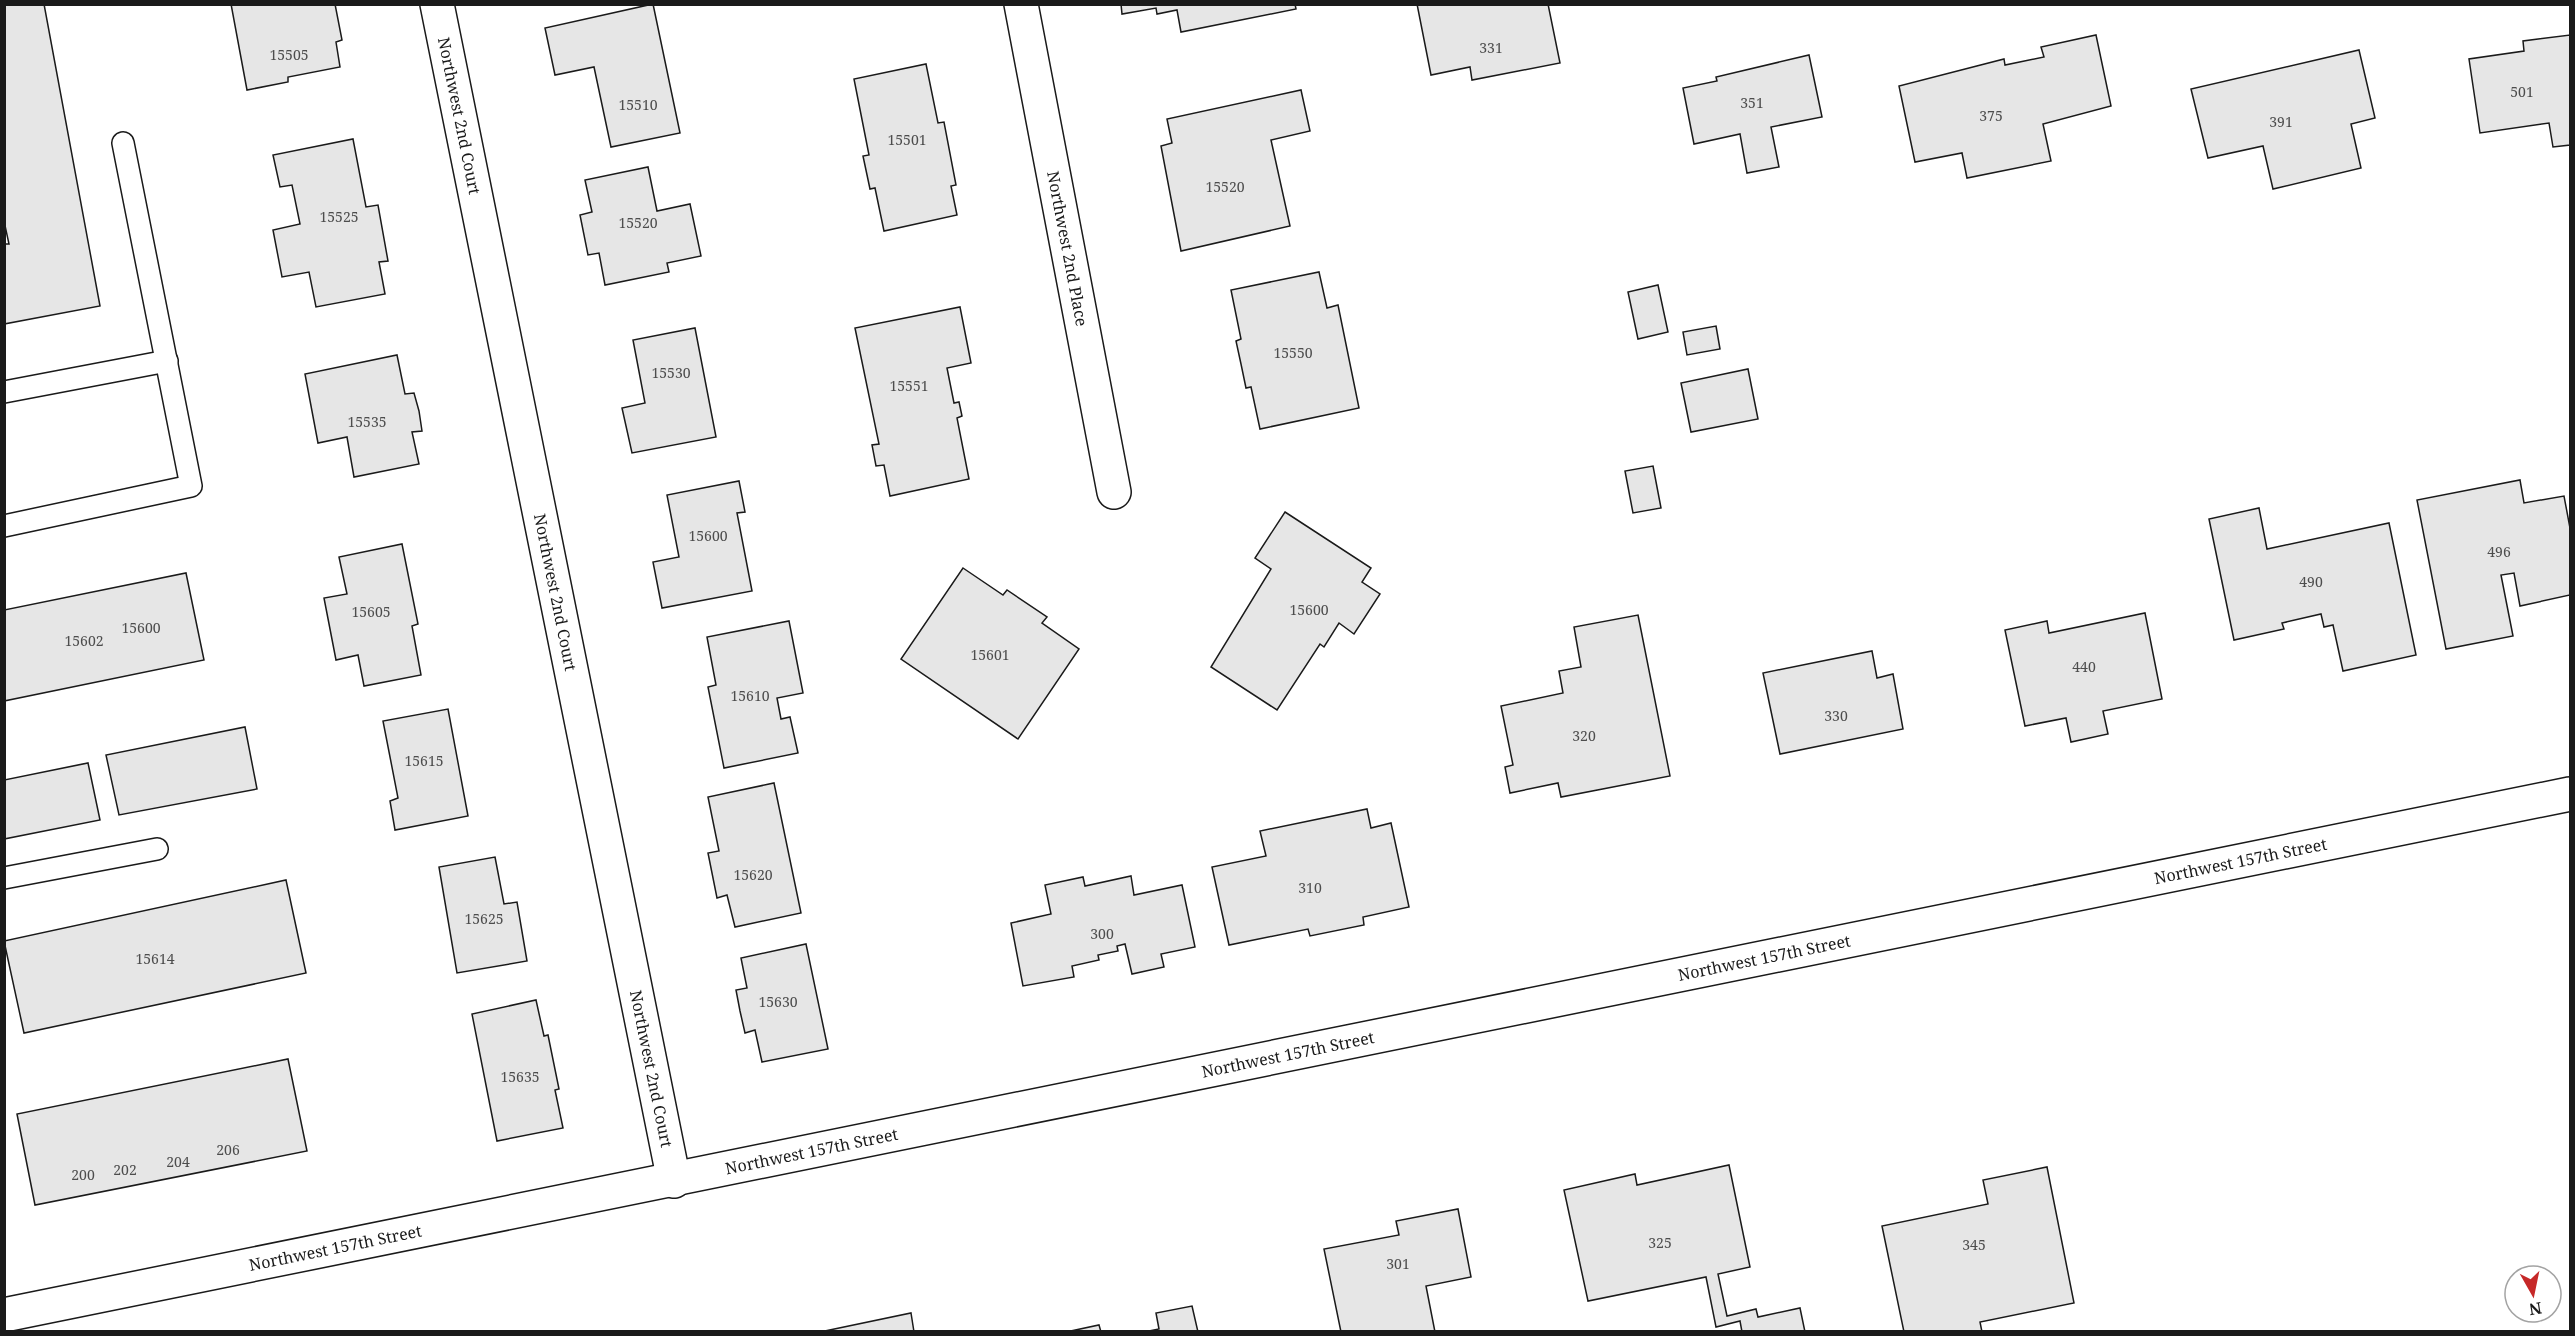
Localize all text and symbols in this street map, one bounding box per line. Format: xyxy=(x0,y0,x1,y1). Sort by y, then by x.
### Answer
street label: Northwest 2nd Court xyxy=(433,35,486,197)
house number: 331 xyxy=(1479,38,1503,57)
house number: 15505 xyxy=(269,45,309,64)
house number: 501 xyxy=(2510,82,2534,101)
house number: 351 xyxy=(1740,93,1764,112)
house number: 15510 xyxy=(618,95,658,114)
house number: 375 xyxy=(1979,106,2003,125)
house number: 391 xyxy=(2269,112,2293,131)
house number: 15501 xyxy=(887,130,927,149)
street label: Northwest 2nd Place xyxy=(1042,169,1093,328)
house number: 15520 xyxy=(1205,177,1245,196)
house number: 15525 xyxy=(319,207,359,226)
house number: 15520 xyxy=(618,213,658,232)
house number: 15550 xyxy=(1273,343,1313,362)
house number: 15530 xyxy=(651,363,691,382)
house number: 15551 xyxy=(889,376,929,395)
house number: 15535 xyxy=(347,412,387,431)
street label: Northwest 2nd Court xyxy=(529,512,582,673)
house number: 15600 xyxy=(688,526,728,545)
house number: 496 xyxy=(2487,542,2511,561)
house number: 490 xyxy=(2299,572,2323,591)
house number: 15600 xyxy=(1289,600,1329,619)
house number: 15605 xyxy=(351,602,391,621)
house number: 15600 xyxy=(121,618,161,637)
house number: 15602 xyxy=(64,631,104,650)
house number: 15601 xyxy=(970,645,1010,664)
house number: 440 xyxy=(2072,657,2096,676)
house number: 15610 xyxy=(730,686,770,705)
house number: 330 xyxy=(1824,706,1848,725)
house number: 320 xyxy=(1572,726,1596,745)
house number: 15615 xyxy=(404,751,444,770)
street label: Northwest 157th Street xyxy=(2152,833,2329,889)
house number: 15620 xyxy=(733,865,773,884)
house number: 310 xyxy=(1298,878,1322,897)
house number: 15625 xyxy=(464,909,504,928)
house number: 300 xyxy=(1090,924,1114,943)
street label: Northwest 157th Street xyxy=(1676,929,1853,986)
house number: 15614 xyxy=(135,949,175,968)
street label: Northwest 2nd Court xyxy=(625,988,678,1150)
house number: 15630 xyxy=(758,992,798,1011)
street label: Northwest 157th Street xyxy=(1200,1026,1376,1083)
house number: 15635 xyxy=(500,1067,540,1086)
street label: Northwest 157th Street xyxy=(723,1123,900,1179)
house number: 206 xyxy=(216,1140,240,1159)
house number: 204 xyxy=(166,1152,190,1171)
house number: 202 xyxy=(113,1160,137,1179)
house number: 200 xyxy=(71,1165,95,1184)
street label: Northwest 157th Street xyxy=(247,1219,424,1276)
house number: 325 xyxy=(1648,1233,1672,1252)
house number: 345 xyxy=(1962,1235,1986,1254)
house number: 301 xyxy=(1386,1254,1410,1273)
north arrow xyxy=(2503,1264,2563,1324)
text: N xyxy=(2527,1297,2543,1321)

